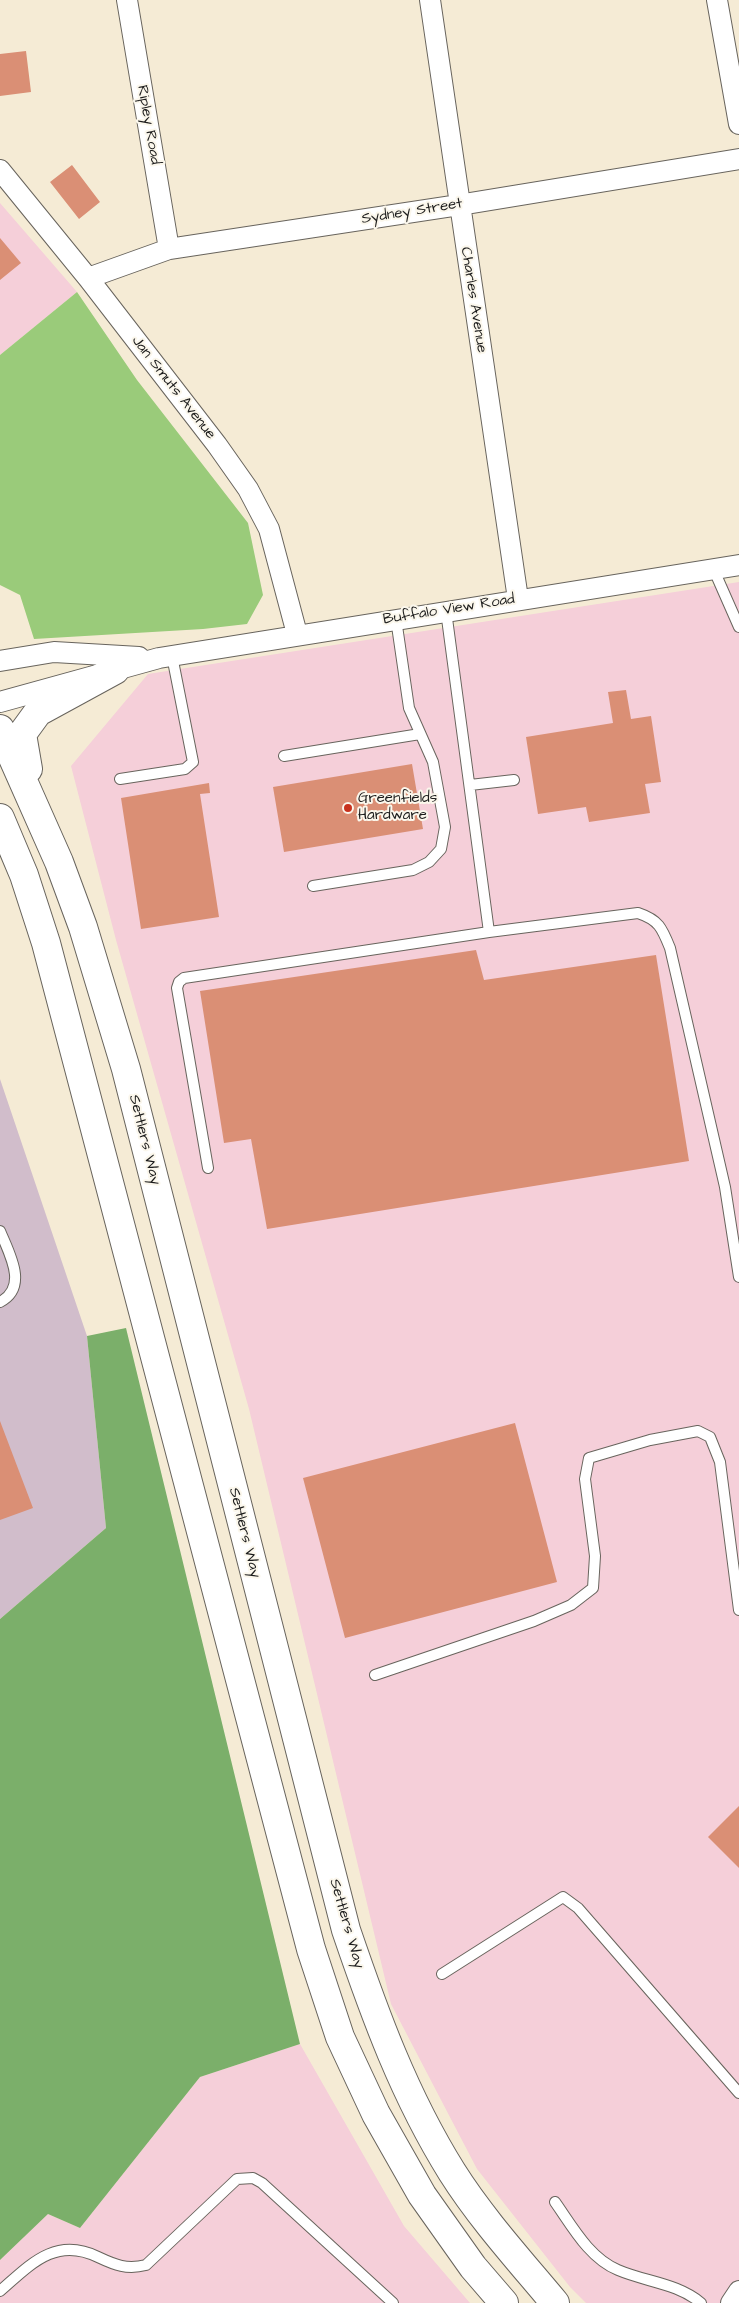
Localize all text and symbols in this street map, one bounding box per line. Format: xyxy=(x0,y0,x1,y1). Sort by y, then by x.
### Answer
street label: Ripley Road xyxy=(132,84,164,166)
street label: Sydney Street xyxy=(360,195,464,229)
street label: Charles Avenue xyxy=(456,246,490,354)
street label: Jan Smuts Avenue xyxy=(127,333,219,443)
street label: Buffalo View Road xyxy=(382,591,516,629)
place label: Greenfields Hardware xyxy=(358,790,437,825)
marker: Greenfields Hardware xyxy=(342,802,354,814)
street label: Settlers Way xyxy=(124,1093,164,1187)
street label: Settlers Way xyxy=(224,1486,264,1580)
street label: Settlers Way xyxy=(325,1877,367,1971)

